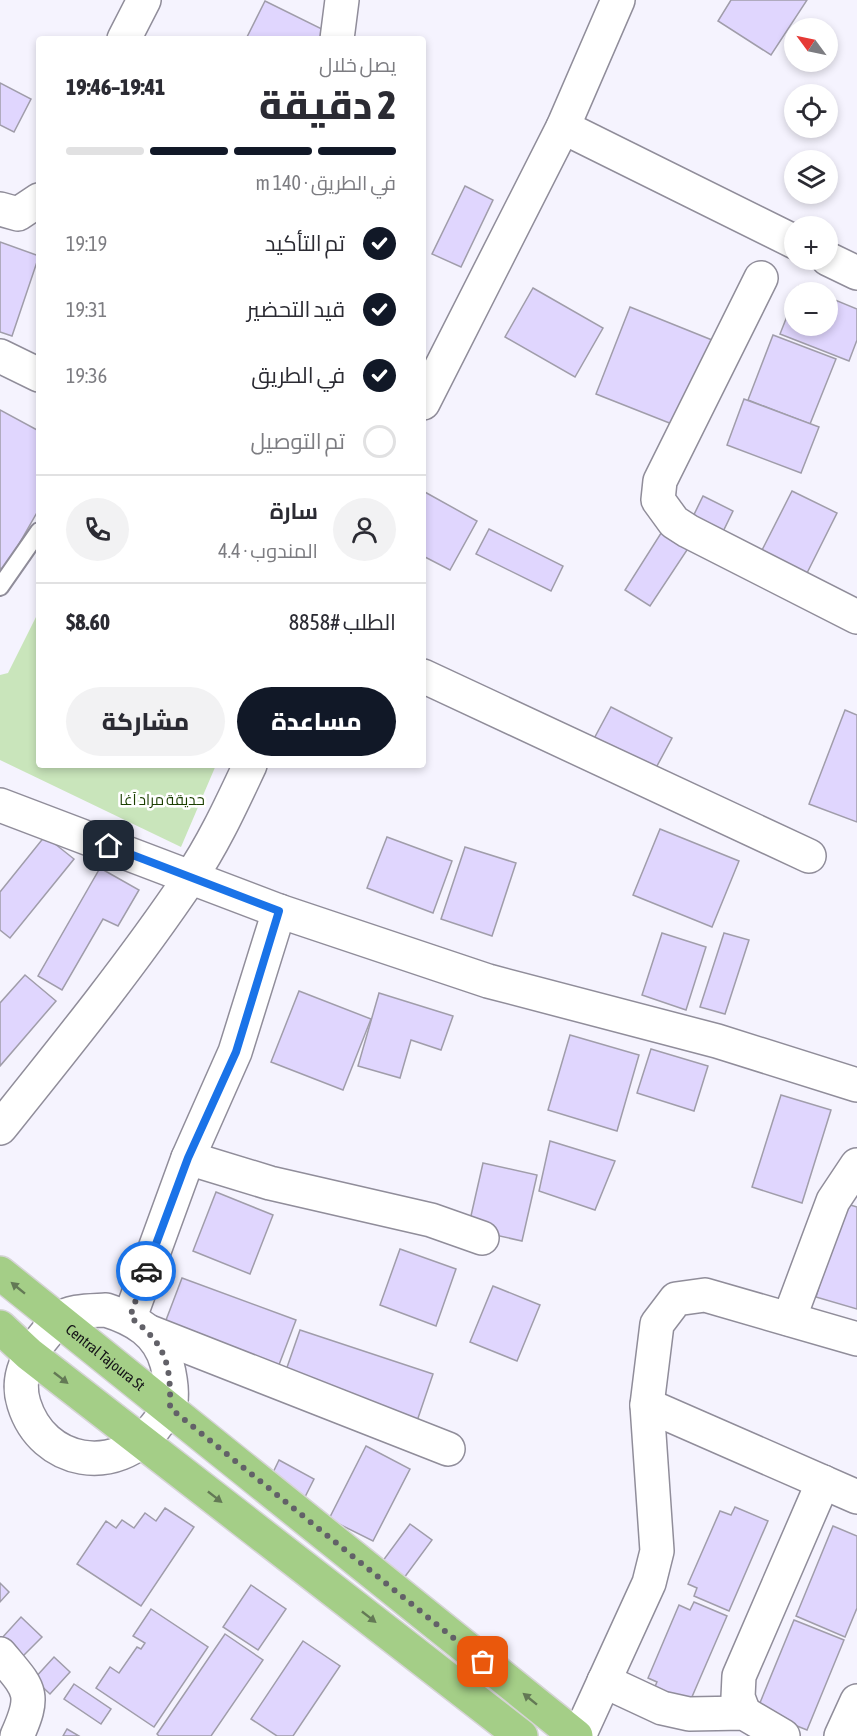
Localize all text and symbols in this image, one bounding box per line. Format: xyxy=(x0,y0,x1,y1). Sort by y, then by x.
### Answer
north arrow xyxy=(784,18,838,72)
map controls xyxy=(784,18,838,336)
text: يصل خلال xyxy=(319,53,396,76)
text: 19:41–19:46 xyxy=(66,74,165,100)
text: 2 دقيقة xyxy=(259,83,396,127)
button: locate xyxy=(784,84,838,138)
button: layers xyxy=(784,150,838,204)
text: في الطريق · 140 m xyxy=(256,171,396,194)
button: + xyxy=(784,216,838,270)
icon: check xyxy=(363,227,396,260)
text: تم التأكيد xyxy=(265,230,345,256)
text: 19:19 xyxy=(66,232,107,255)
button: − xyxy=(784,282,838,336)
icon: check xyxy=(363,293,396,326)
text: قيد التحضير xyxy=(247,296,345,322)
text: 19:31 xyxy=(66,298,107,321)
icon: check xyxy=(363,359,396,392)
text: في الطريق xyxy=(251,362,345,388)
text: 19:36 xyxy=(66,364,107,387)
text: تم التوصيل xyxy=(251,428,345,454)
button: phone xyxy=(66,498,129,561)
text: سارة xyxy=(270,498,318,524)
button: person xyxy=(333,498,396,561)
text: المندوب · 4.4 xyxy=(218,539,318,562)
text: $8.60 xyxy=(66,609,110,635)
text: الطلب #8858 xyxy=(289,609,396,635)
button: مشاركة xyxy=(66,687,225,756)
button: مساعدة xyxy=(237,687,396,756)
park label: حديقة مراد آغا xyxy=(119,791,205,809)
pin xyxy=(83,820,134,871)
icon: home xyxy=(92,829,125,862)
courier xyxy=(116,1241,176,1301)
icon: car xyxy=(130,1255,163,1288)
one-way arrow xyxy=(11,1282,26,1295)
street label: Central Tajoura St xyxy=(63,1320,148,1394)
one-way arrow xyxy=(53,1372,69,1384)
one-way arrow xyxy=(207,1491,223,1504)
one-way arrow xyxy=(361,1611,377,1624)
pin xyxy=(457,1636,508,1687)
icon: bag xyxy=(466,1645,499,1678)
one-way arrow xyxy=(522,1693,538,1706)

